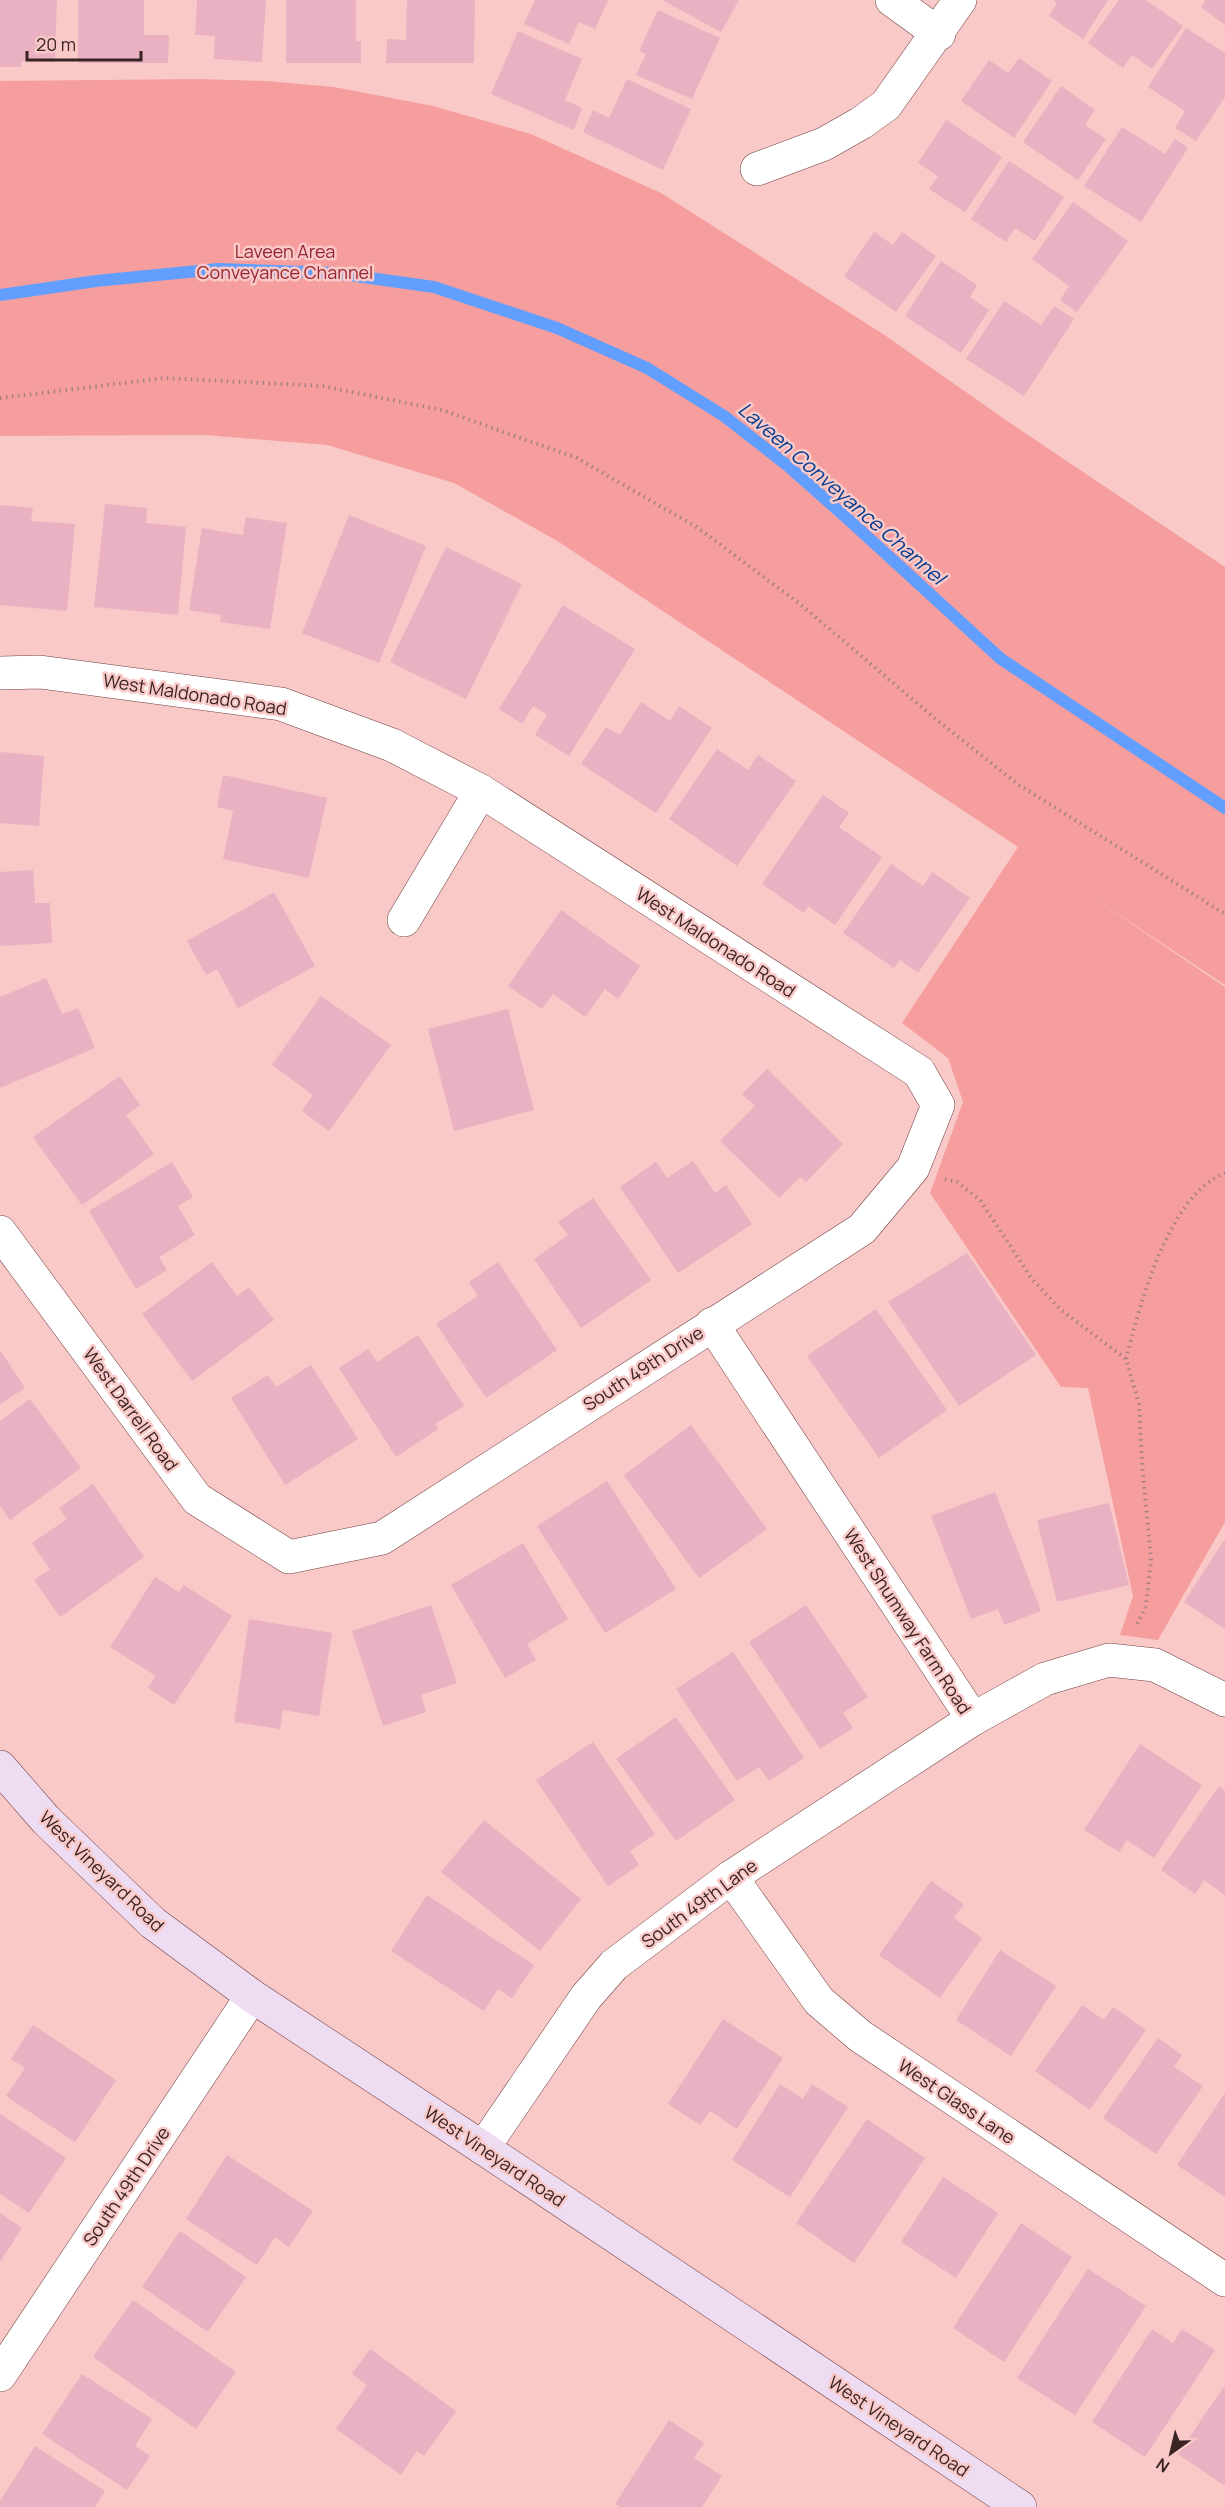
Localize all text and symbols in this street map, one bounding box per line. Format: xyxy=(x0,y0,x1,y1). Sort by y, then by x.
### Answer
scale bar xyxy=(27,24,141,62)
text: 20 m xyxy=(36,32,76,56)
park label: Laveen Area Conveyance Channel xyxy=(197,239,373,284)
water label: Laveen Conveyance Channel xyxy=(733,396,953,592)
street label: West Maldonado Road xyxy=(102,668,288,720)
street label: West Maldonado Road xyxy=(632,881,800,1003)
street label: South 49th Drive xyxy=(578,1320,708,1416)
street label: West Darrell Road xyxy=(78,1343,184,1475)
street label: West Shumway Farm Road xyxy=(839,1524,977,1718)
street label: West Vineyard Road xyxy=(34,1805,170,1937)
street label: South 49th Lane xyxy=(636,1853,762,1953)
street label: West Glass Lane xyxy=(894,2053,1020,2149)
street label: West Vineyard Road xyxy=(420,2100,570,2212)
street label: South 49th Drive xyxy=(77,2122,175,2250)
street label: West Vineyard Road xyxy=(824,2370,974,2482)
north arrow xyxy=(1141,2423,1201,2483)
text: N xyxy=(1152,2453,1174,2478)

